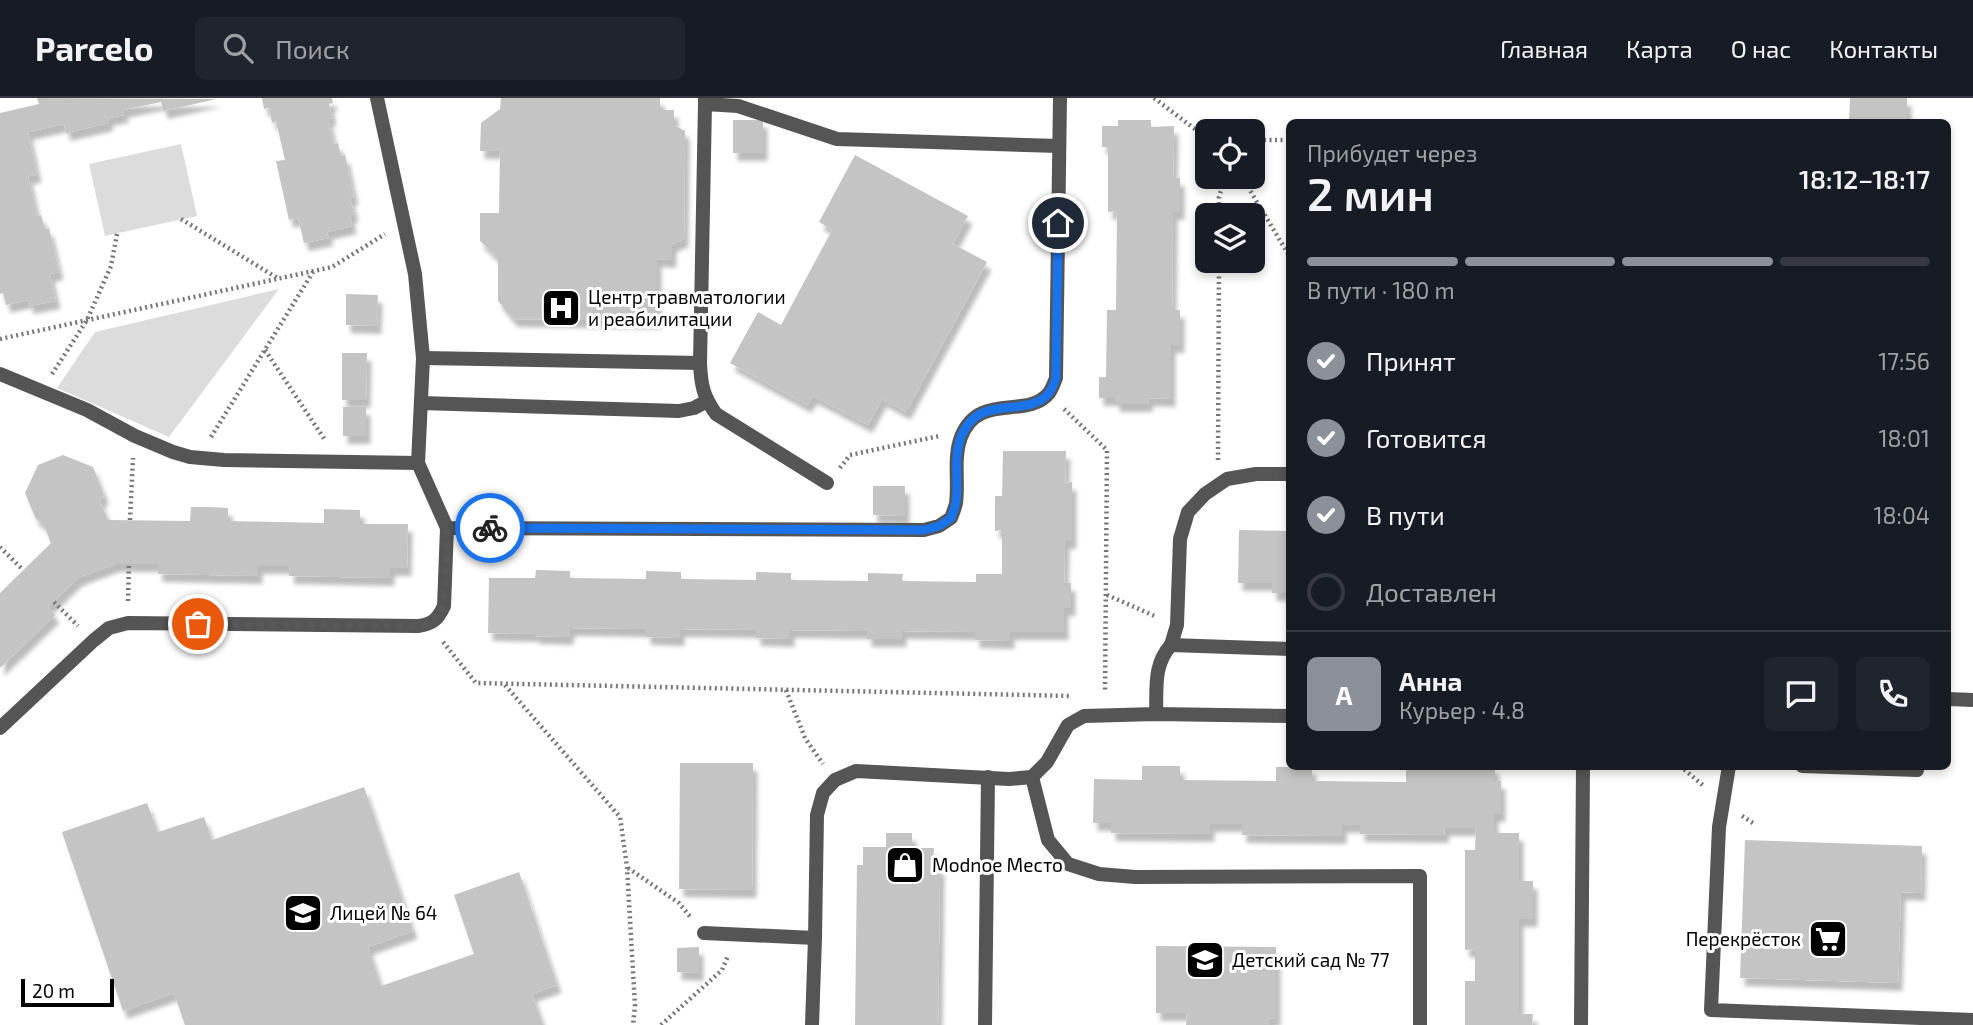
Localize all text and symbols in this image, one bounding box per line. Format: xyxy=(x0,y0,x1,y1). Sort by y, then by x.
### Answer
search box xyxy=(195,17,685,80)
text: Parcelo xyxy=(35,28,153,68)
icon: search xyxy=(219,29,257,67)
text: Поиск xyxy=(275,33,350,64)
text: Главная xyxy=(1500,34,1588,63)
text: Карта xyxy=(1626,34,1693,63)
text: О нас xyxy=(1731,34,1791,63)
text: Контакты xyxy=(1829,34,1938,63)
map controls xyxy=(1195,119,1265,273)
button: locate xyxy=(1195,119,1265,189)
text: Прибудет через xyxy=(1307,139,1477,167)
text: 18:12–18:17 xyxy=(1799,163,1930,194)
text: 2 мин xyxy=(1307,165,1434,220)
pin xyxy=(1028,193,1088,253)
button: layers xyxy=(1195,203,1265,273)
icon: home xyxy=(1039,204,1077,242)
text: В пути · 180 m xyxy=(1307,276,1455,304)
place label: Центр травматологии и реабилитации xyxy=(588,285,786,330)
hospital icon: Центр травматологии и реабилитации xyxy=(540,287,582,329)
icon: check xyxy=(1307,342,1345,380)
text: Принят xyxy=(1366,345,1456,376)
text: 17:56 xyxy=(1878,347,1930,375)
icon: check xyxy=(1307,419,1345,457)
text: Готовится xyxy=(1366,422,1487,453)
text: 18:01 xyxy=(1878,424,1930,452)
courier xyxy=(455,493,525,563)
icon: check xyxy=(1307,496,1345,534)
text: В пути xyxy=(1366,499,1445,530)
text: 18:04 xyxy=(1873,501,1930,529)
icon: bike xyxy=(471,509,509,547)
text: Доставлен xyxy=(1366,576,1497,607)
pin xyxy=(168,594,228,654)
icon: bag xyxy=(179,605,217,643)
button: chat xyxy=(1764,657,1838,731)
button: phone xyxy=(1856,657,1930,731)
text: Анна xyxy=(1399,665,1462,696)
text: А xyxy=(1336,679,1352,710)
text: Курьер · 4.8 xyxy=(1399,696,1525,724)
shop icon: Modnoe Место xyxy=(884,844,926,886)
place label: Modnoe Место xyxy=(932,853,1063,876)
school or university icon: Лицей № 64 xyxy=(282,892,324,934)
place label: Лицей № 64 xyxy=(330,901,437,924)
supermarket icon: Перекрёсток xyxy=(1807,918,1849,960)
place label: Перекрёсток xyxy=(1686,927,1801,950)
school or university icon: Детский сад № 77 xyxy=(1184,939,1226,981)
place label: Детский сад № 77 xyxy=(1232,948,1390,971)
scale bar xyxy=(21,976,114,1008)
text: 20 m xyxy=(32,979,75,1002)

